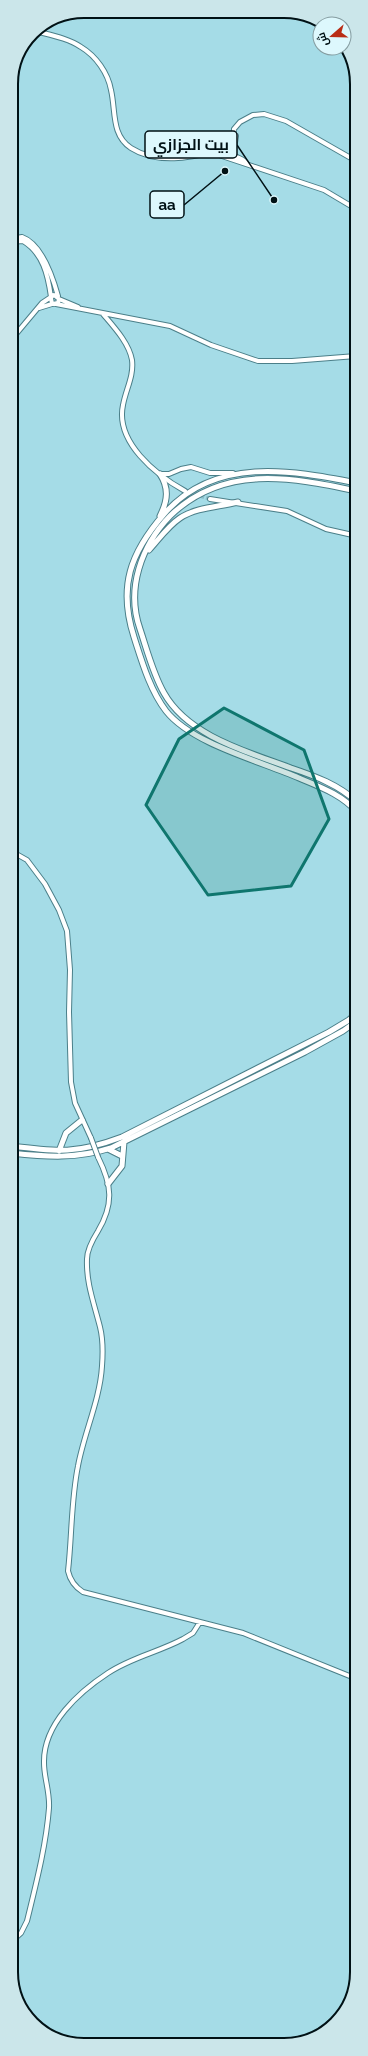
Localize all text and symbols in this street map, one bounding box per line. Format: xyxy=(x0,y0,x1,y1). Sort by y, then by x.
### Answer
north arrow xyxy=(312,16,352,56)
text: ش xyxy=(315,30,332,48)
callout: بيت الجزازي xyxy=(145,131,237,158)
text: بيت الجزازي xyxy=(153,136,229,157)
callout: aa xyxy=(150,191,184,218)
text: aa xyxy=(158,196,176,214)

